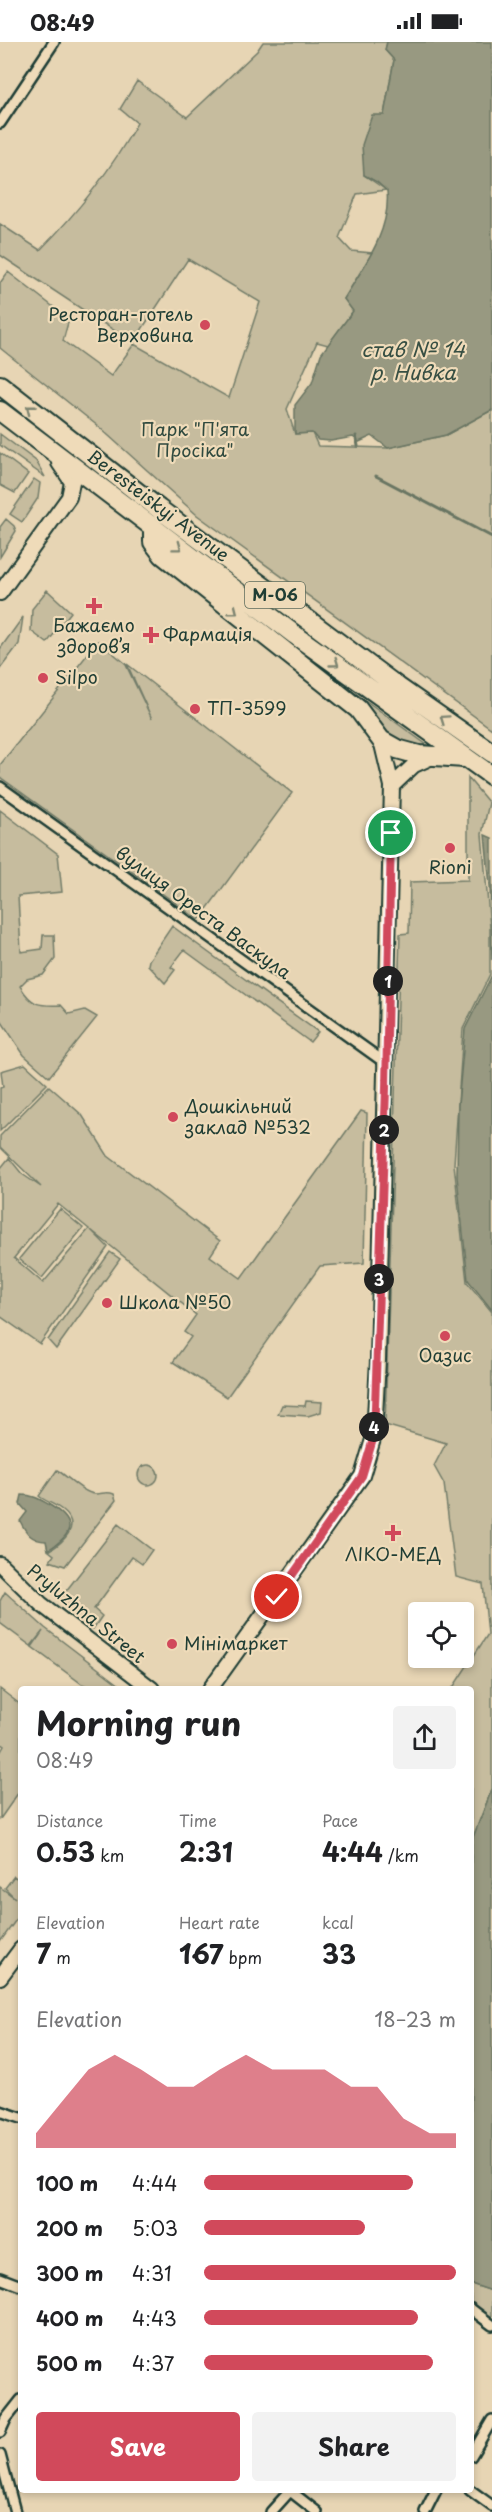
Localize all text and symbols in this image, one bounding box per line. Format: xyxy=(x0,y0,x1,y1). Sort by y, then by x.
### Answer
text: 08:49 xyxy=(30,5,95,38)
place label: Ресторан-готель Верховина xyxy=(48,300,194,348)
marker: Ресторан-готель Верховина xyxy=(198,318,212,332)
water label: став № 14 р. Нивка xyxy=(361,334,466,387)
one-way arrow xyxy=(26,405,37,416)
park label: Парк "П'ята Просіка" xyxy=(141,415,249,463)
street label: Beresteiskyi Avenue xyxy=(82,442,236,568)
one-way arrow xyxy=(172,539,183,550)
road number: М-06 xyxy=(245,582,305,608)
marker: Бажаємо здоровʼя xyxy=(87,599,101,613)
one-way arrow xyxy=(227,603,238,614)
place label: Бажаємо здоровʼя xyxy=(53,611,135,659)
place label: Фармація xyxy=(163,620,252,647)
marker: Фармація xyxy=(144,628,158,642)
one-way arrow xyxy=(328,656,339,667)
place label: Silpo xyxy=(55,663,98,690)
marker: Silpo xyxy=(36,671,50,685)
place label: ТП-3599 xyxy=(207,694,286,721)
marker: ТП-3599 xyxy=(188,702,202,716)
one-way arrow xyxy=(440,715,451,726)
pin xyxy=(365,807,416,858)
icon: arrive xyxy=(374,816,407,849)
street label: вулиця Ореста Васкула xyxy=(110,839,298,985)
marker: Rioni xyxy=(443,841,457,855)
place label: Rioni xyxy=(428,853,472,880)
pin: 1 xyxy=(373,966,403,996)
text: 1 xyxy=(384,969,392,993)
place label: Дошкільний заклад №532 xyxy=(184,1092,311,1140)
marker: Дошкільний заклад №532 xyxy=(166,1110,180,1124)
pin: 2 xyxy=(369,1115,399,1145)
text: 2 xyxy=(378,1118,390,1142)
pin: 3 xyxy=(364,1264,394,1294)
text: 3 xyxy=(374,1267,384,1291)
place label: Школа №50 xyxy=(119,1288,232,1315)
marker: Школа №50 xyxy=(100,1296,114,1310)
marker: Оазис xyxy=(438,1329,452,1343)
place label: Оазис xyxy=(418,1341,472,1368)
pin: 4 xyxy=(359,1412,389,1442)
text: 4 xyxy=(369,1415,379,1439)
marker: ЛІКО-МЕД xyxy=(384,1524,402,1542)
place label: ЛІКО-МЕД xyxy=(345,1540,441,1567)
street label: Pryluzhna Street xyxy=(22,1557,152,1669)
pin xyxy=(251,1571,302,1622)
icon: check xyxy=(260,1580,293,1613)
map controls xyxy=(408,1602,474,1668)
button: locate xyxy=(408,1602,474,1668)
place label: Мінімаркет xyxy=(184,1629,288,1656)
marker: Мінімаркет xyxy=(165,1637,179,1651)
text: Morning run xyxy=(36,1697,241,1747)
button: share xyxy=(393,1706,456,1769)
text: 08:49 xyxy=(36,1745,93,1775)
text: Distance xyxy=(36,1808,103,1832)
text: Time xyxy=(179,1808,217,1832)
text: Pace xyxy=(322,1808,358,1832)
text: 0.53 xyxy=(36,1832,95,1871)
text: 2:31 xyxy=(179,1832,233,1871)
text: 4:44 xyxy=(322,1832,383,1871)
text: km xyxy=(95,1843,124,1867)
text: /km xyxy=(383,1843,419,1867)
text: Elevation xyxy=(36,1910,105,1934)
text: Heart rate xyxy=(179,1910,260,1934)
text: kcal xyxy=(322,1910,354,1934)
text: 7 xyxy=(36,1934,51,1973)
text: 167 xyxy=(179,1934,224,1973)
text: 33 xyxy=(322,1934,356,1973)
text: m xyxy=(51,1945,71,1969)
text: bpm xyxy=(224,1945,262,1969)
text: Elevation xyxy=(36,2004,122,2034)
text: 18–23 m xyxy=(374,2004,456,2034)
text: 100 m xyxy=(36,2168,98,2198)
text: 4:44 xyxy=(132,2168,177,2198)
text: 200 m xyxy=(36,2213,103,2243)
text: 5:03 xyxy=(132,2213,178,2243)
text: 300 m xyxy=(36,2258,104,2288)
text: 4:31 xyxy=(132,2258,172,2288)
text: 400 m xyxy=(36,2303,104,2333)
text: 4:43 xyxy=(132,2303,177,2333)
text: 500 m xyxy=(36,2348,103,2378)
text: 4:37 xyxy=(132,2348,174,2378)
button: Save xyxy=(36,2412,240,2481)
button: Share xyxy=(252,2412,456,2481)

